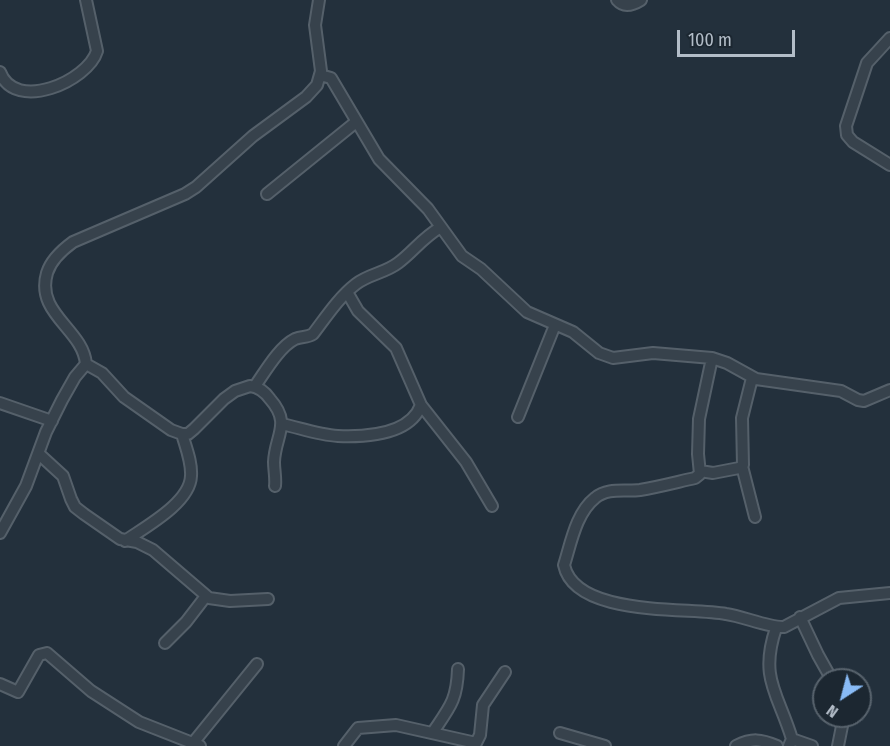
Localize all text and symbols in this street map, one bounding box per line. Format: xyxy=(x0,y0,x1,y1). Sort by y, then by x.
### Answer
scale bar xyxy=(680,18,798,56)
text: 100 m xyxy=(688,29,732,51)
north arrow xyxy=(812,668,872,728)
text: N xyxy=(823,701,842,722)

